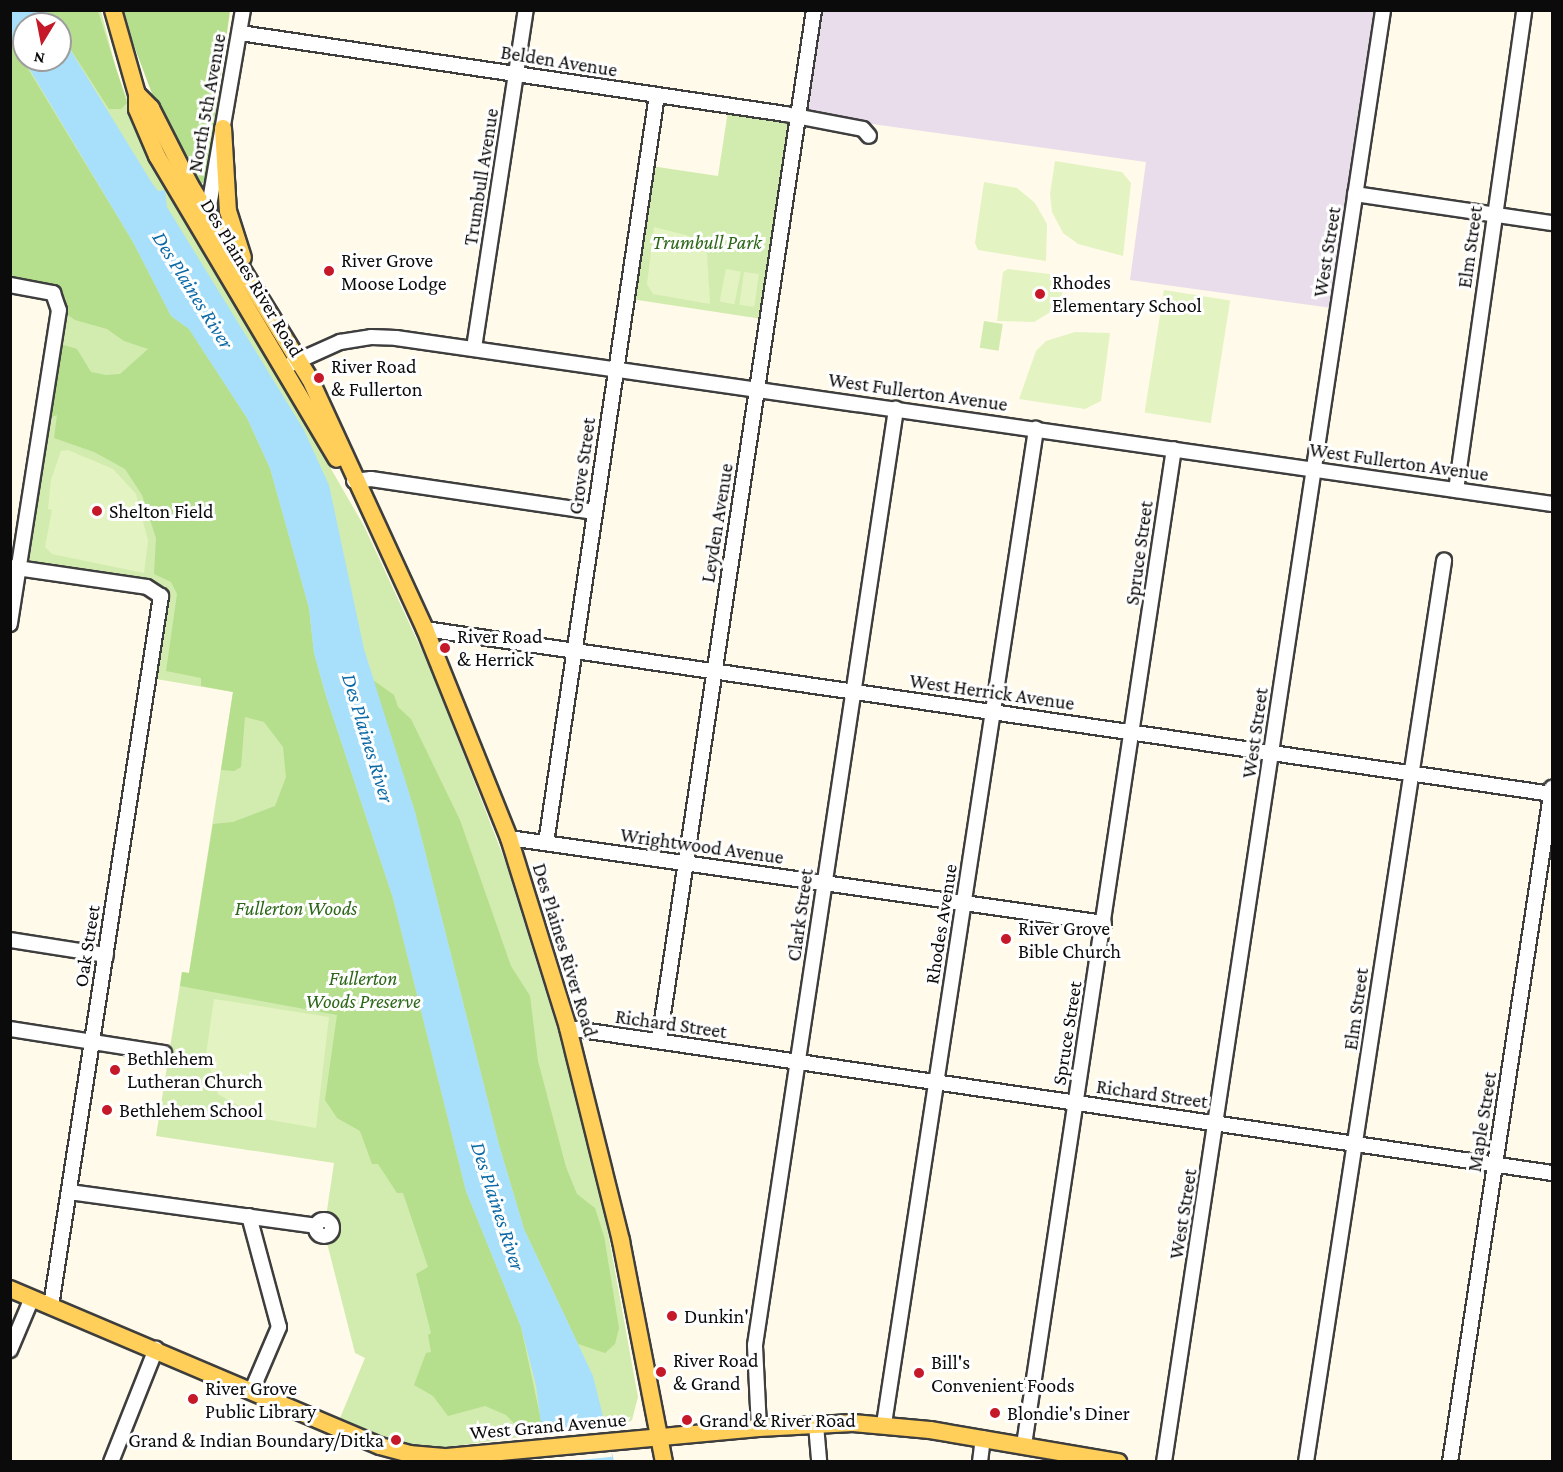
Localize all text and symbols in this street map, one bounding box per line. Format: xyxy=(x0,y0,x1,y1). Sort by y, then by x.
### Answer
north arrow xyxy=(12,12,72,72)
street label: North 5th Avenue xyxy=(183,32,231,174)
street label: Belden Avenue xyxy=(499,40,619,82)
text: N xyxy=(32,49,46,68)
street label: Trumbull Avenue xyxy=(458,107,504,247)
street label: Des Plaines River Road xyxy=(195,195,309,361)
street label: Elm Street xyxy=(1452,204,1488,290)
street label: West Street xyxy=(1308,205,1346,299)
water label: Des Plaines River xyxy=(147,227,239,353)
park label: Trumbull Park xyxy=(652,230,762,254)
place label: River Grove Moose Lodge xyxy=(341,248,447,295)
marker: River Grove Moose Lodge xyxy=(322,264,336,278)
place label: Rhodes Elementary School xyxy=(1052,270,1202,317)
marker: Rhodes Elementary School xyxy=(1033,287,1047,301)
place label: River Road & Fullerton xyxy=(331,354,422,401)
street label: West Fullerton Avenue xyxy=(827,368,1009,416)
marker: River Road & Fullerton xyxy=(312,371,326,385)
street label: Grove Street xyxy=(563,416,601,516)
street label: West Fullerton Avenue xyxy=(1308,438,1490,486)
street label: Leyden Avenue xyxy=(696,462,738,584)
place label: Shelton Field xyxy=(109,499,214,523)
street label: Spruce Street xyxy=(1120,499,1158,607)
marker: Shelton Field xyxy=(90,504,104,518)
place label: River Road & Herrick xyxy=(457,624,543,671)
marker: River Road & Herrick xyxy=(438,641,452,655)
street label: West Herrick Avenue xyxy=(908,669,1076,715)
water label: Des Plaines River xyxy=(336,670,400,806)
street label: West Street xyxy=(1237,686,1273,780)
street label: Wrightwood Avenue xyxy=(619,823,785,869)
street label: Des Plaines River Road xyxy=(527,860,603,1040)
street label: Rhodes Avenue xyxy=(920,862,962,986)
street label: Clark Street xyxy=(782,867,818,963)
park label: Fullerton Woods xyxy=(235,896,357,920)
street label: Oak Street xyxy=(69,903,105,989)
place label: River Grove Bible Church xyxy=(1018,916,1121,963)
marker: River Grove Bible Church xyxy=(999,932,1013,946)
street label: Elm Street xyxy=(1338,966,1374,1052)
park label: Fullerton Woods Preserve xyxy=(305,967,421,1014)
street label: Spruce Street xyxy=(1047,979,1087,1087)
street label: Richard Street xyxy=(614,1004,728,1044)
place label: Bethlehem Lutheran Church xyxy=(127,1046,263,1093)
marker: Bethlehem Lutheran Church xyxy=(108,1063,122,1077)
street label: Maple Street xyxy=(1462,1070,1502,1174)
street label: Richard Street xyxy=(1095,1074,1209,1114)
place label: Bethlehem School xyxy=(119,1098,263,1122)
marker: Bethlehem School xyxy=(100,1103,114,1117)
water label: Des Plaines River xyxy=(465,1139,531,1273)
street label: West Street xyxy=(1164,1167,1202,1261)
place label: Dunkin' xyxy=(684,1304,749,1328)
marker: Dunkin' xyxy=(665,1309,679,1323)
place label: River Road & Grand xyxy=(673,1348,759,1395)
place label: Bill's Convenient Foods xyxy=(931,1350,1075,1397)
marker: River Road & Grand xyxy=(654,1365,668,1379)
marker: Bill's Convenient Foods xyxy=(912,1366,926,1380)
place label: River Grove Public Library xyxy=(205,1376,316,1423)
marker: River Grove Public Library xyxy=(186,1392,200,1406)
place label: Blondie's Diner xyxy=(1007,1401,1130,1425)
marker: Blondie's Diner xyxy=(988,1406,1002,1420)
street label: West Grand Avenue xyxy=(469,1407,627,1445)
place label: Grand & River Road xyxy=(699,1408,856,1432)
marker: Grand & River Road xyxy=(680,1413,694,1427)
place label: Grand & Indian Boundary/Ditka xyxy=(128,1428,384,1452)
marker: Grand & Indian Boundary/Ditka xyxy=(389,1433,403,1447)

